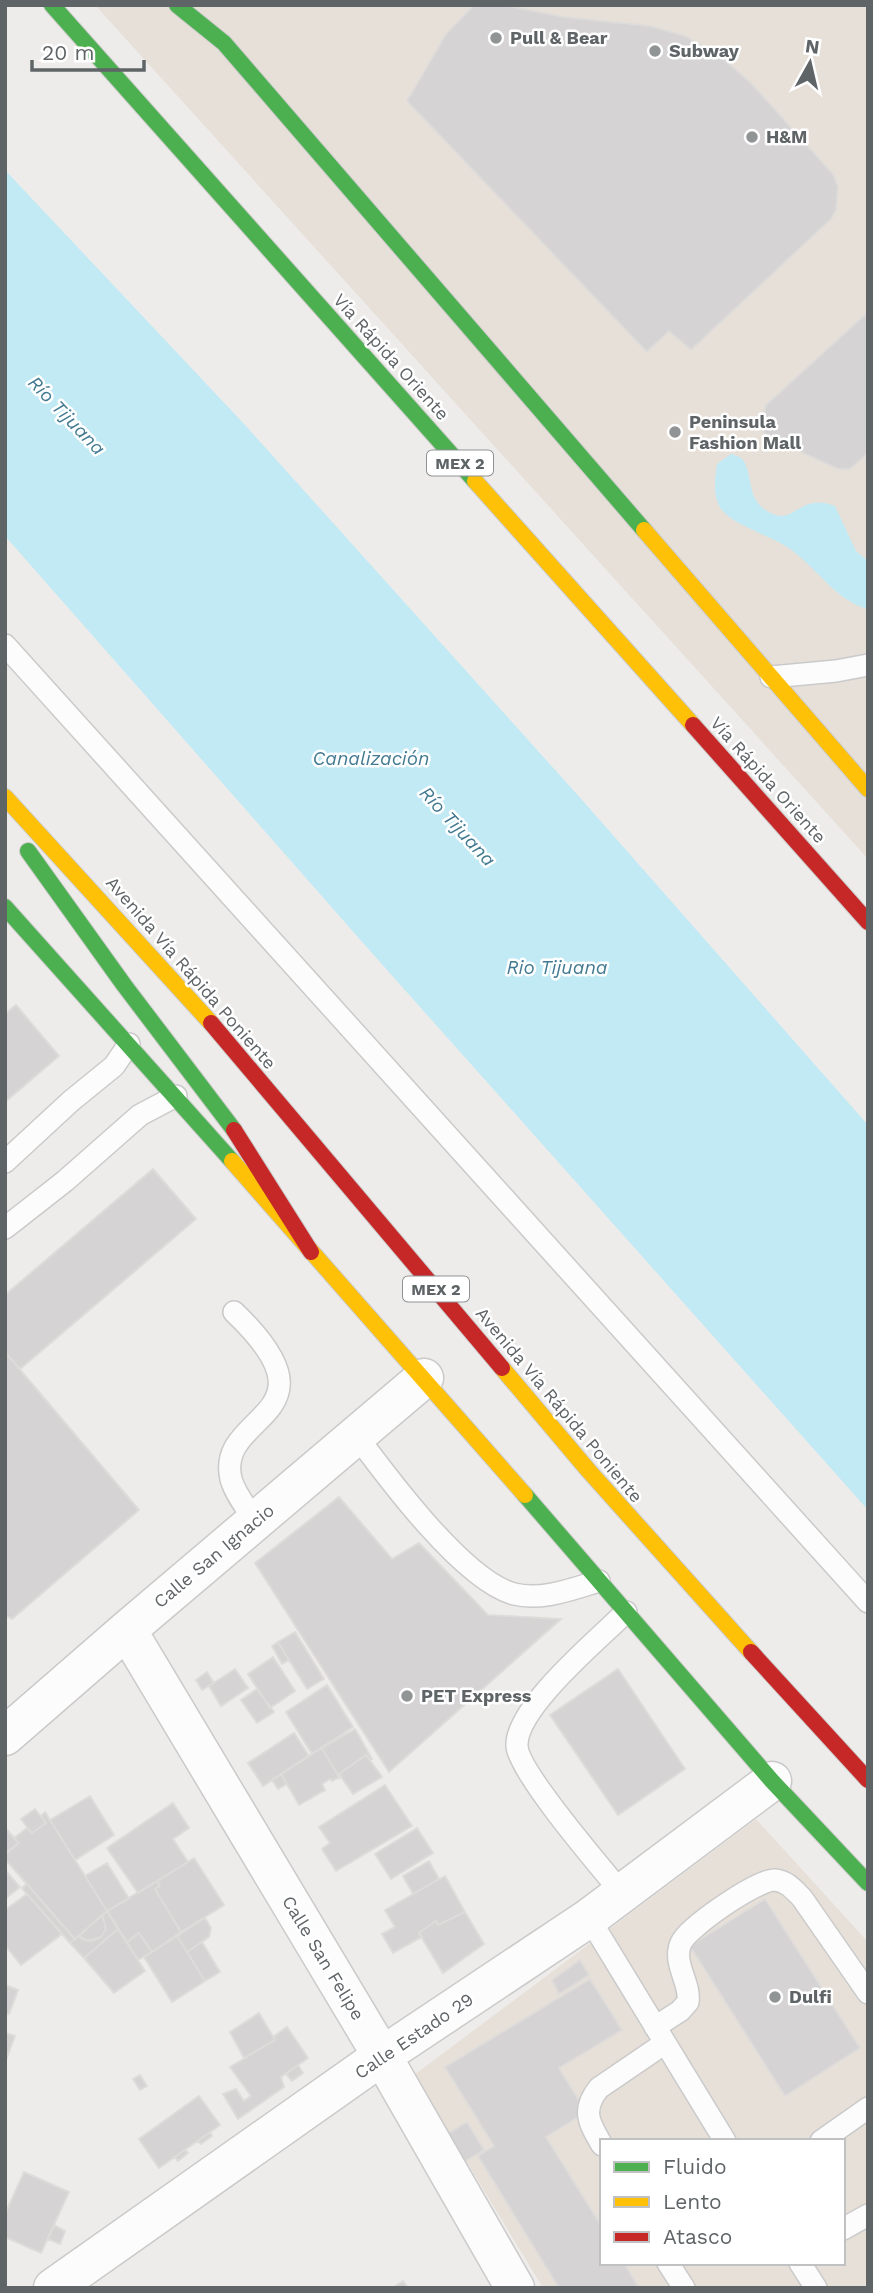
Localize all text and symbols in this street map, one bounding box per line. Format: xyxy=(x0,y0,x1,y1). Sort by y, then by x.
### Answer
place label: Pull & Bear xyxy=(510,27,608,48)
scale bar xyxy=(32,28,144,72)
north arrow xyxy=(775,28,845,98)
marker: Pull & Bear xyxy=(488,30,504,46)
text: N xyxy=(804,34,821,59)
text: 20 m xyxy=(42,40,94,65)
place label: Subway xyxy=(669,40,740,61)
marker: Subway xyxy=(647,43,663,59)
place label: H&M xyxy=(766,126,807,147)
marker: H&M xyxy=(744,129,760,145)
street label: Vía Rápida Oriente xyxy=(329,289,454,424)
water label: Río Tijuana xyxy=(23,371,110,460)
place label: Peninsula Fashion Mall xyxy=(689,411,801,453)
marker: Peninsula Fashion Mall xyxy=(667,424,683,440)
road number: MEX 2 xyxy=(427,450,493,476)
street label: Vía Rápida Oriente xyxy=(706,712,831,847)
water label: Canalización xyxy=(313,747,429,770)
water label: Río Tijuana xyxy=(415,782,501,871)
street label: Avenida Vía Rápida Poniente xyxy=(102,872,281,1073)
water label: Rio Tijuana xyxy=(507,956,608,979)
road number: MEX 2 xyxy=(403,1276,469,1302)
street label: Avenida Vía Rápida Poniente xyxy=(472,1303,647,1507)
street label: Calle San Ignacio xyxy=(149,1499,278,1612)
place label: PET Express xyxy=(421,1685,532,1706)
marker: PET Express xyxy=(399,1688,415,1704)
street label: Calle San Felipe xyxy=(278,1892,369,2024)
place label: Dulfi xyxy=(789,1986,832,2007)
street label: Calle Estado 29 xyxy=(350,1988,477,2083)
marker: Dulfi xyxy=(767,1989,783,2005)
legend xyxy=(600,2139,845,2265)
text: Fluido xyxy=(663,2154,727,2179)
text: Lento xyxy=(663,2189,722,2214)
text: Atasco xyxy=(663,2224,732,2249)

